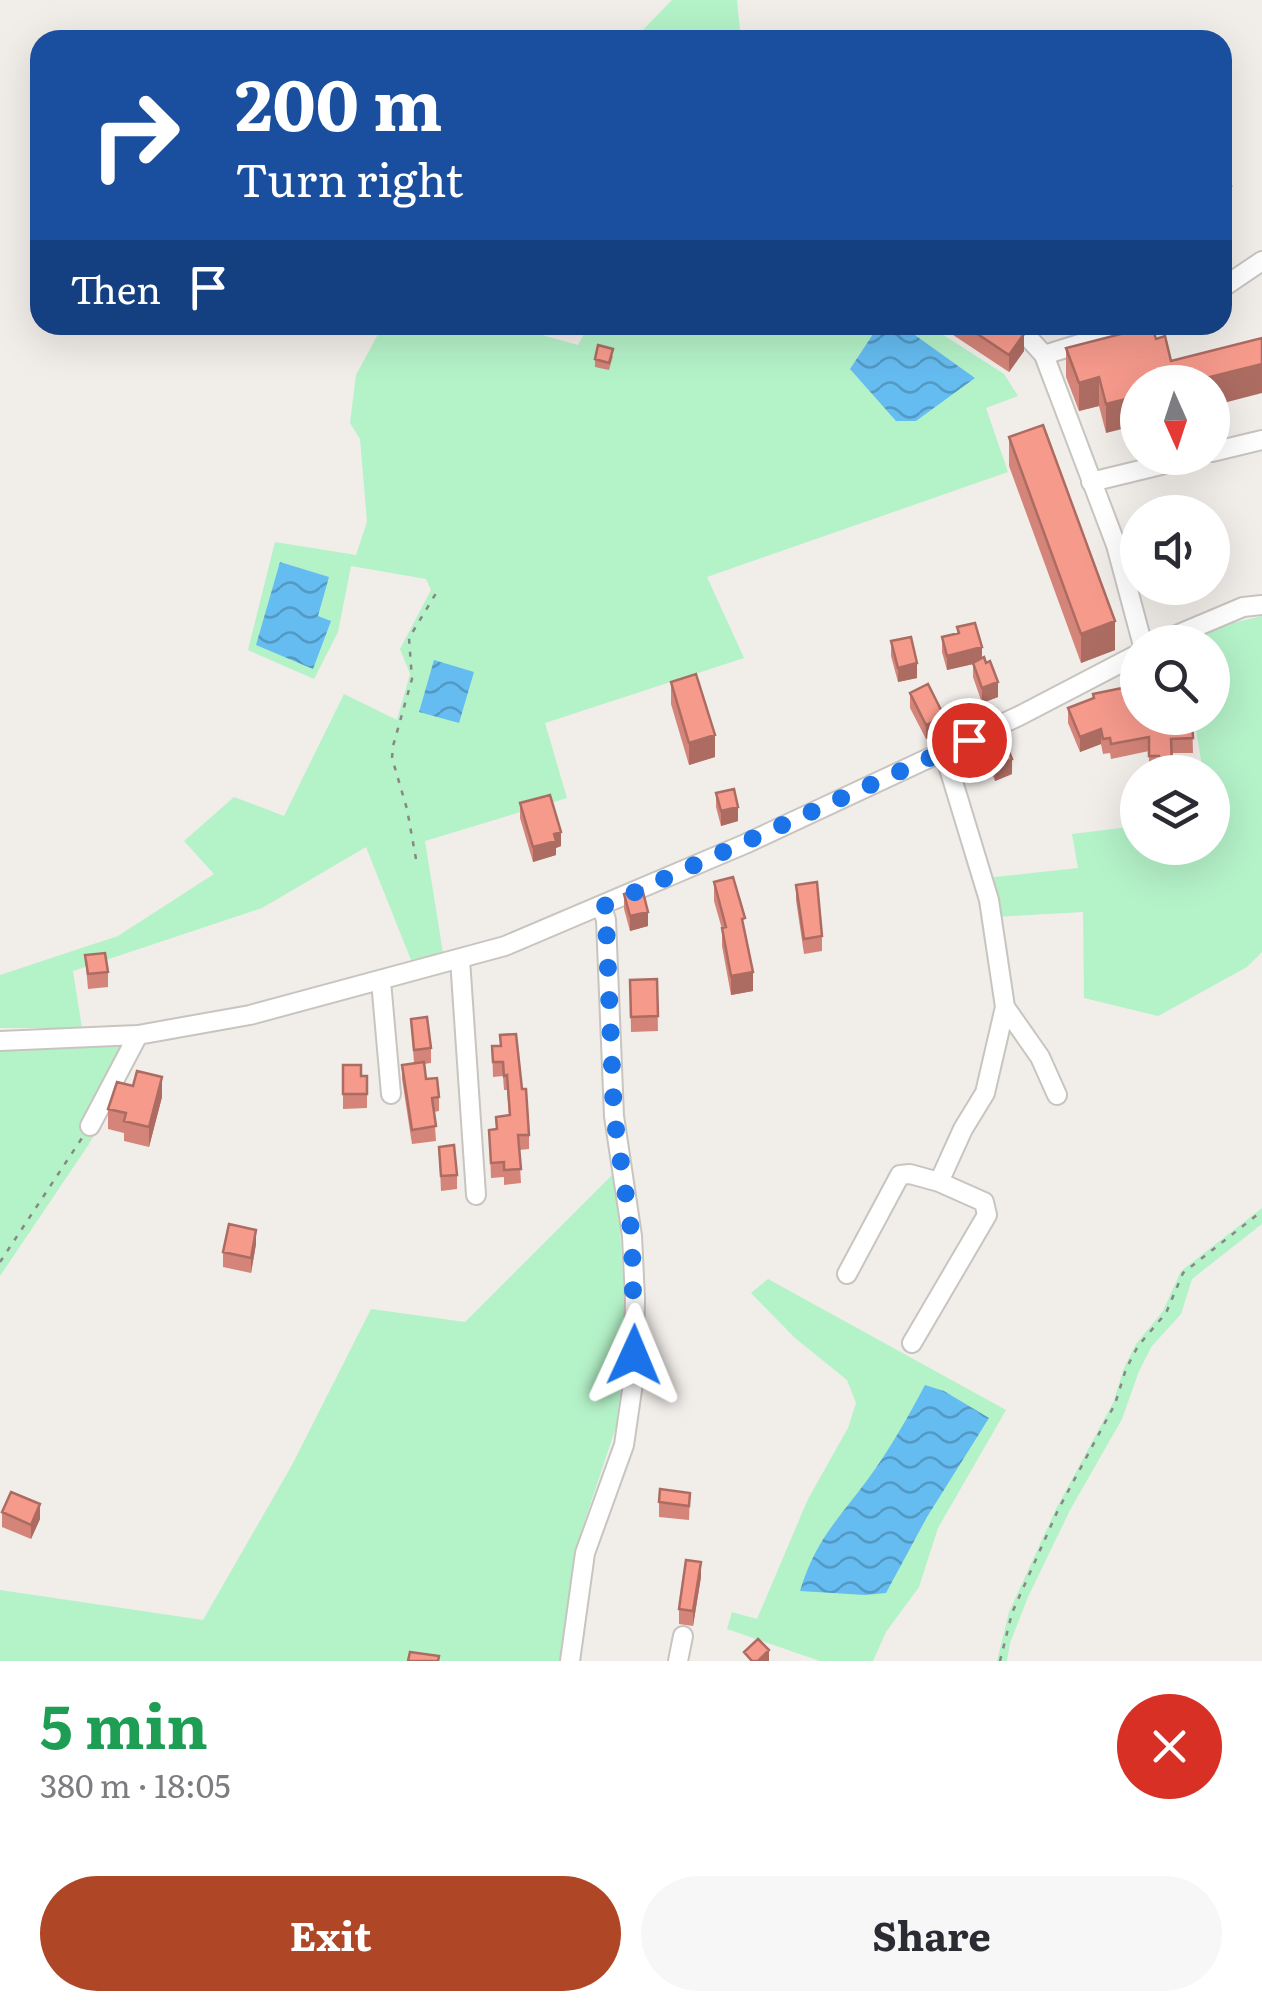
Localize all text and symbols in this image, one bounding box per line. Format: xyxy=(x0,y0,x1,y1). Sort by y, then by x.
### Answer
text: 200 m xyxy=(235,49,443,153)
icon: right xyxy=(70,70,200,200)
text: Turn right xyxy=(235,144,463,211)
text: Then xyxy=(70,259,161,316)
icon: arrive xyxy=(181,260,236,315)
north arrow xyxy=(1120,365,1230,475)
map controls xyxy=(1120,365,1230,865)
button: sound xyxy=(1120,495,1230,605)
button: search xyxy=(1120,625,1230,735)
pin xyxy=(927,698,1012,783)
icon: arrive xyxy=(942,713,997,768)
button: layers xyxy=(1120,755,1230,865)
position arrow xyxy=(582,1303,686,1407)
text: 5 min xyxy=(40,1678,208,1767)
button: close xyxy=(1117,1694,1222,1799)
text: 380 m · 18:05 xyxy=(40,1760,230,1808)
button: Exit xyxy=(40,1876,621,1991)
button: Share xyxy=(641,1876,1222,1991)

